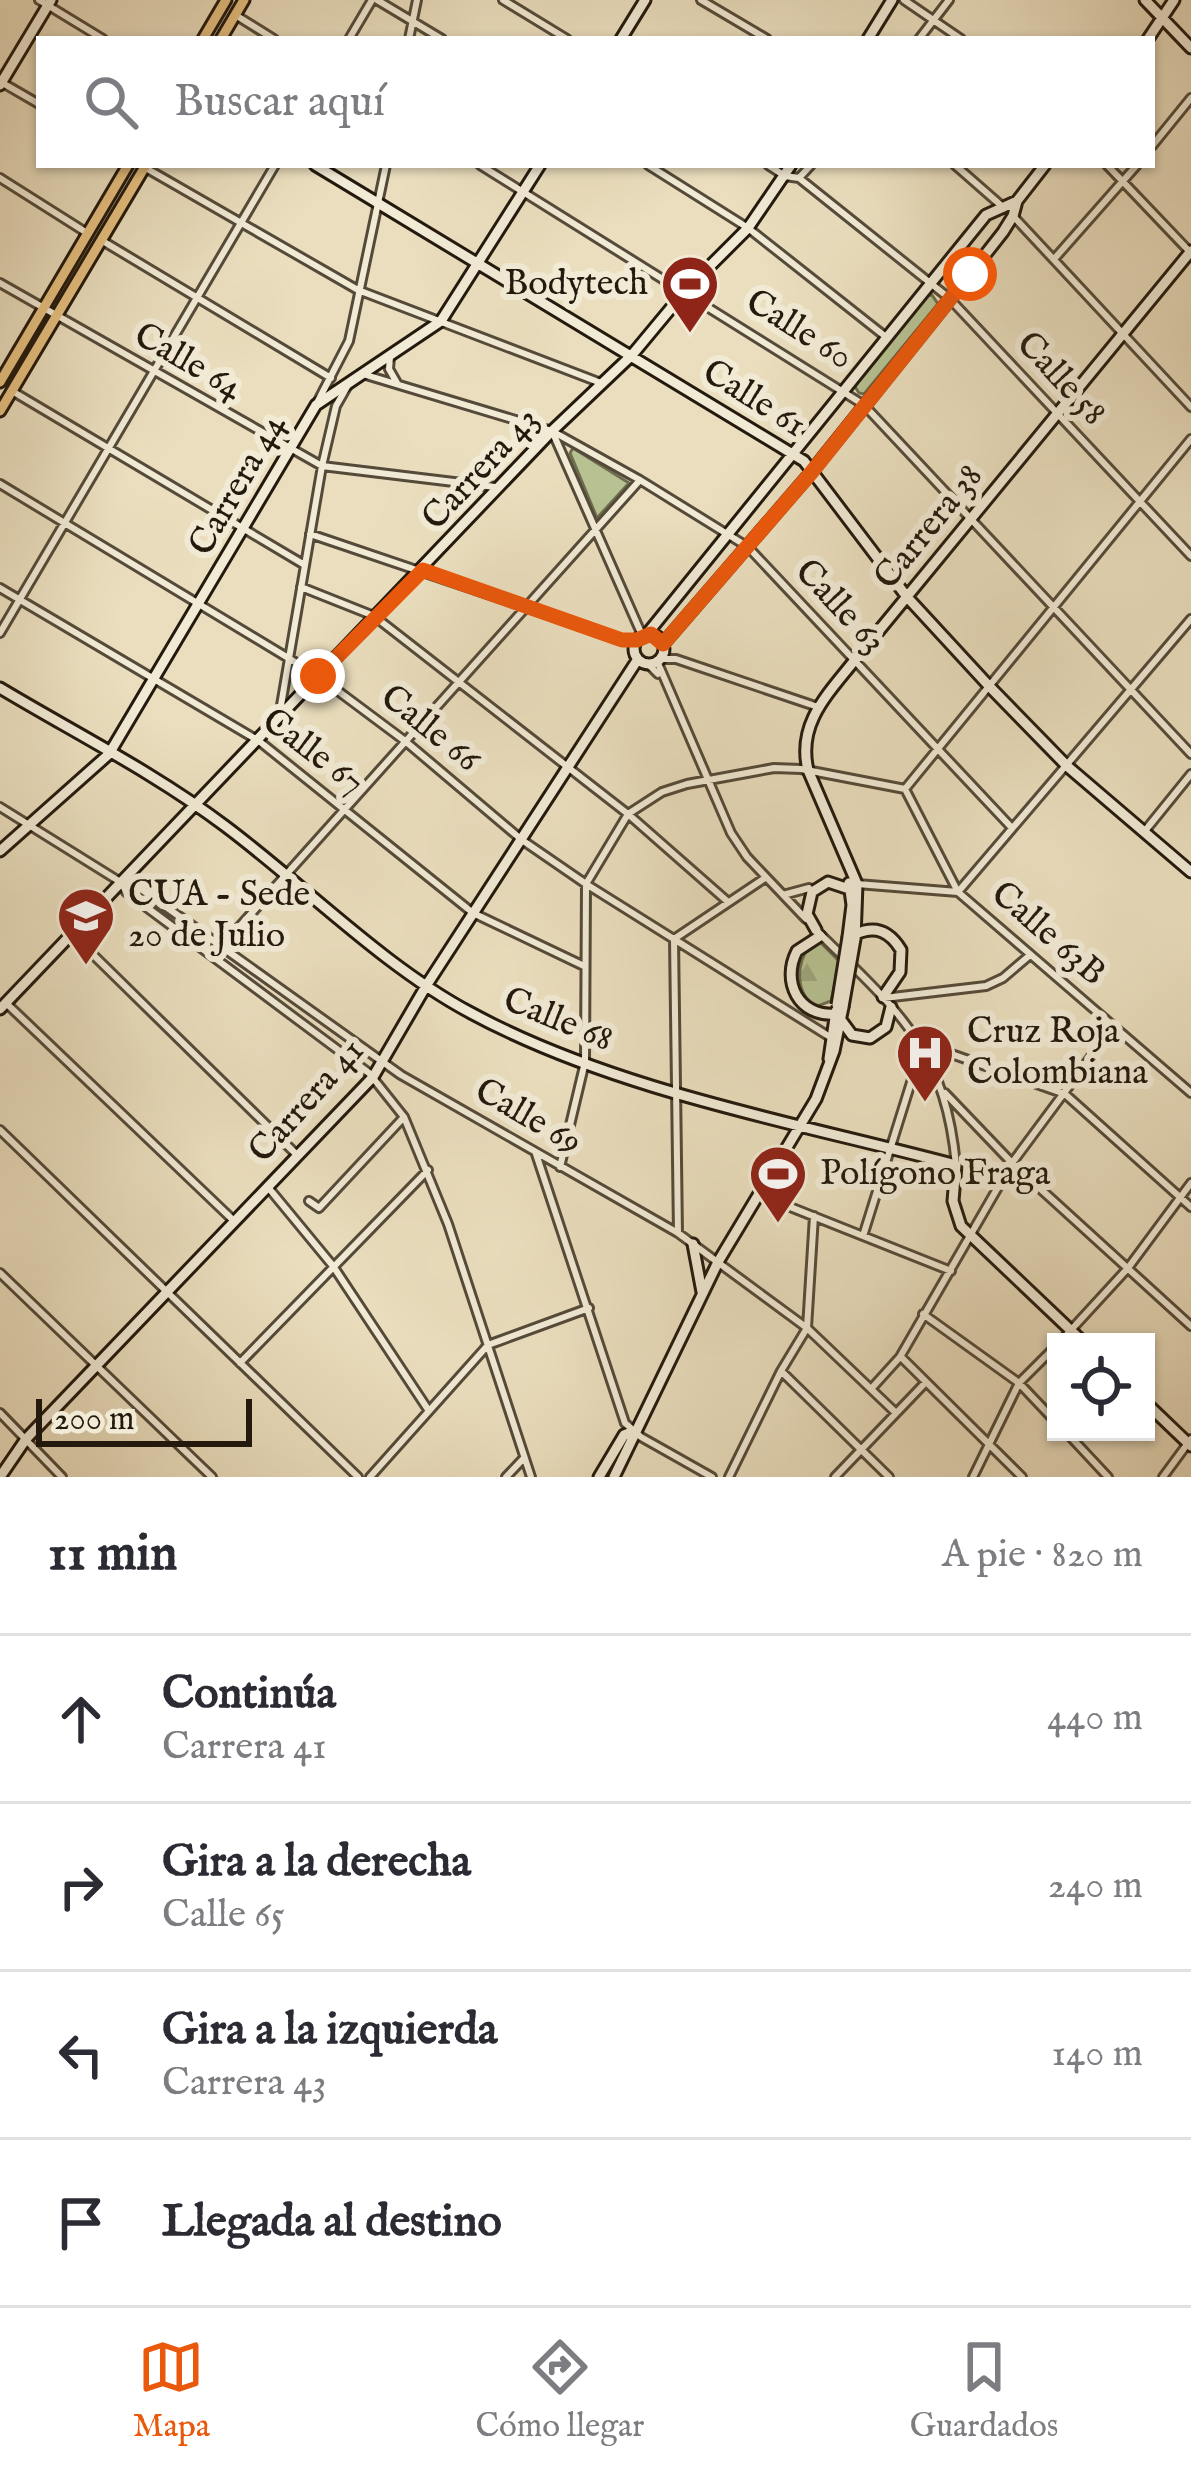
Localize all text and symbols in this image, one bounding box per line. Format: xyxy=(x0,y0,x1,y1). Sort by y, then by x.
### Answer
search box xyxy=(36,36,1155,168)
icon: search xyxy=(78,69,144,135)
text: Buscar aquí xyxy=(174,74,385,131)
route start xyxy=(943,247,997,301)
sports icon: Bodytech xyxy=(659,253,721,335)
place label: Bodytech xyxy=(505,261,648,307)
street label: Calle 60 xyxy=(737,279,861,381)
street label: Calle 64 xyxy=(125,313,251,412)
street label: Calle 58 xyxy=(1006,322,1116,436)
street label: Calle 61 xyxy=(694,349,814,449)
street label: Carrera 43 xyxy=(412,398,550,540)
street label: Carrera 44 xyxy=(179,406,297,564)
street label: Carrera 38 xyxy=(864,455,994,599)
street label: Calle 63 xyxy=(784,550,896,664)
route end xyxy=(291,649,345,703)
street label: Calle 66 xyxy=(371,675,490,784)
street label: Calle 67 xyxy=(252,698,374,806)
street label: Calle 63B xyxy=(981,871,1115,997)
place label: CUA - Sede 20 de Julio xyxy=(128,872,310,959)
school or university icon: CUA - Sede 20 de Julio xyxy=(55,885,117,967)
street label: Calle 68 xyxy=(496,977,620,1063)
place label: Cruz Roja Colombiana xyxy=(967,1009,1148,1096)
hospital icon: Cruz Roja Colombiana xyxy=(894,1022,956,1104)
street label: Carrera 41 xyxy=(239,1029,375,1173)
street label: Calle 69 xyxy=(466,1068,590,1166)
sports icon: Polígono Fraga xyxy=(747,1143,809,1225)
place label: Polígono Fraga xyxy=(820,1151,1051,1197)
map controls xyxy=(1047,1333,1155,1441)
button: locate xyxy=(1047,1333,1155,1441)
scale bar xyxy=(36,1393,252,1446)
text: 200 m xyxy=(54,1399,135,1441)
text: 11 min xyxy=(48,1523,177,1588)
text: A pie · 820 m xyxy=(942,1531,1143,1580)
text: Continúa xyxy=(162,1666,336,1723)
icon: ahead xyxy=(48,1686,114,1752)
text: 440 m xyxy=(1047,1694,1143,1743)
text: Carrera 41 xyxy=(162,1723,327,1772)
text: Gira a la derecha xyxy=(162,1834,471,1891)
icon: right xyxy=(48,1854,114,1920)
text: 240 m xyxy=(1048,1862,1143,1911)
text: Calle 65 xyxy=(162,1891,285,1940)
text: Gira a la izquierda xyxy=(162,2002,497,2059)
icon: left xyxy=(48,2022,114,2088)
text: 140 m xyxy=(1052,2030,1143,2079)
text: Carrera 43 xyxy=(162,2059,327,2108)
icon: arrive xyxy=(48,2190,114,2256)
text: Llegada al destino xyxy=(162,2194,502,2251)
tab: Mapa xyxy=(133,2334,210,2448)
tab: Cómo llegar xyxy=(475,2334,644,2448)
tab: Guardados xyxy=(910,2334,1058,2448)

